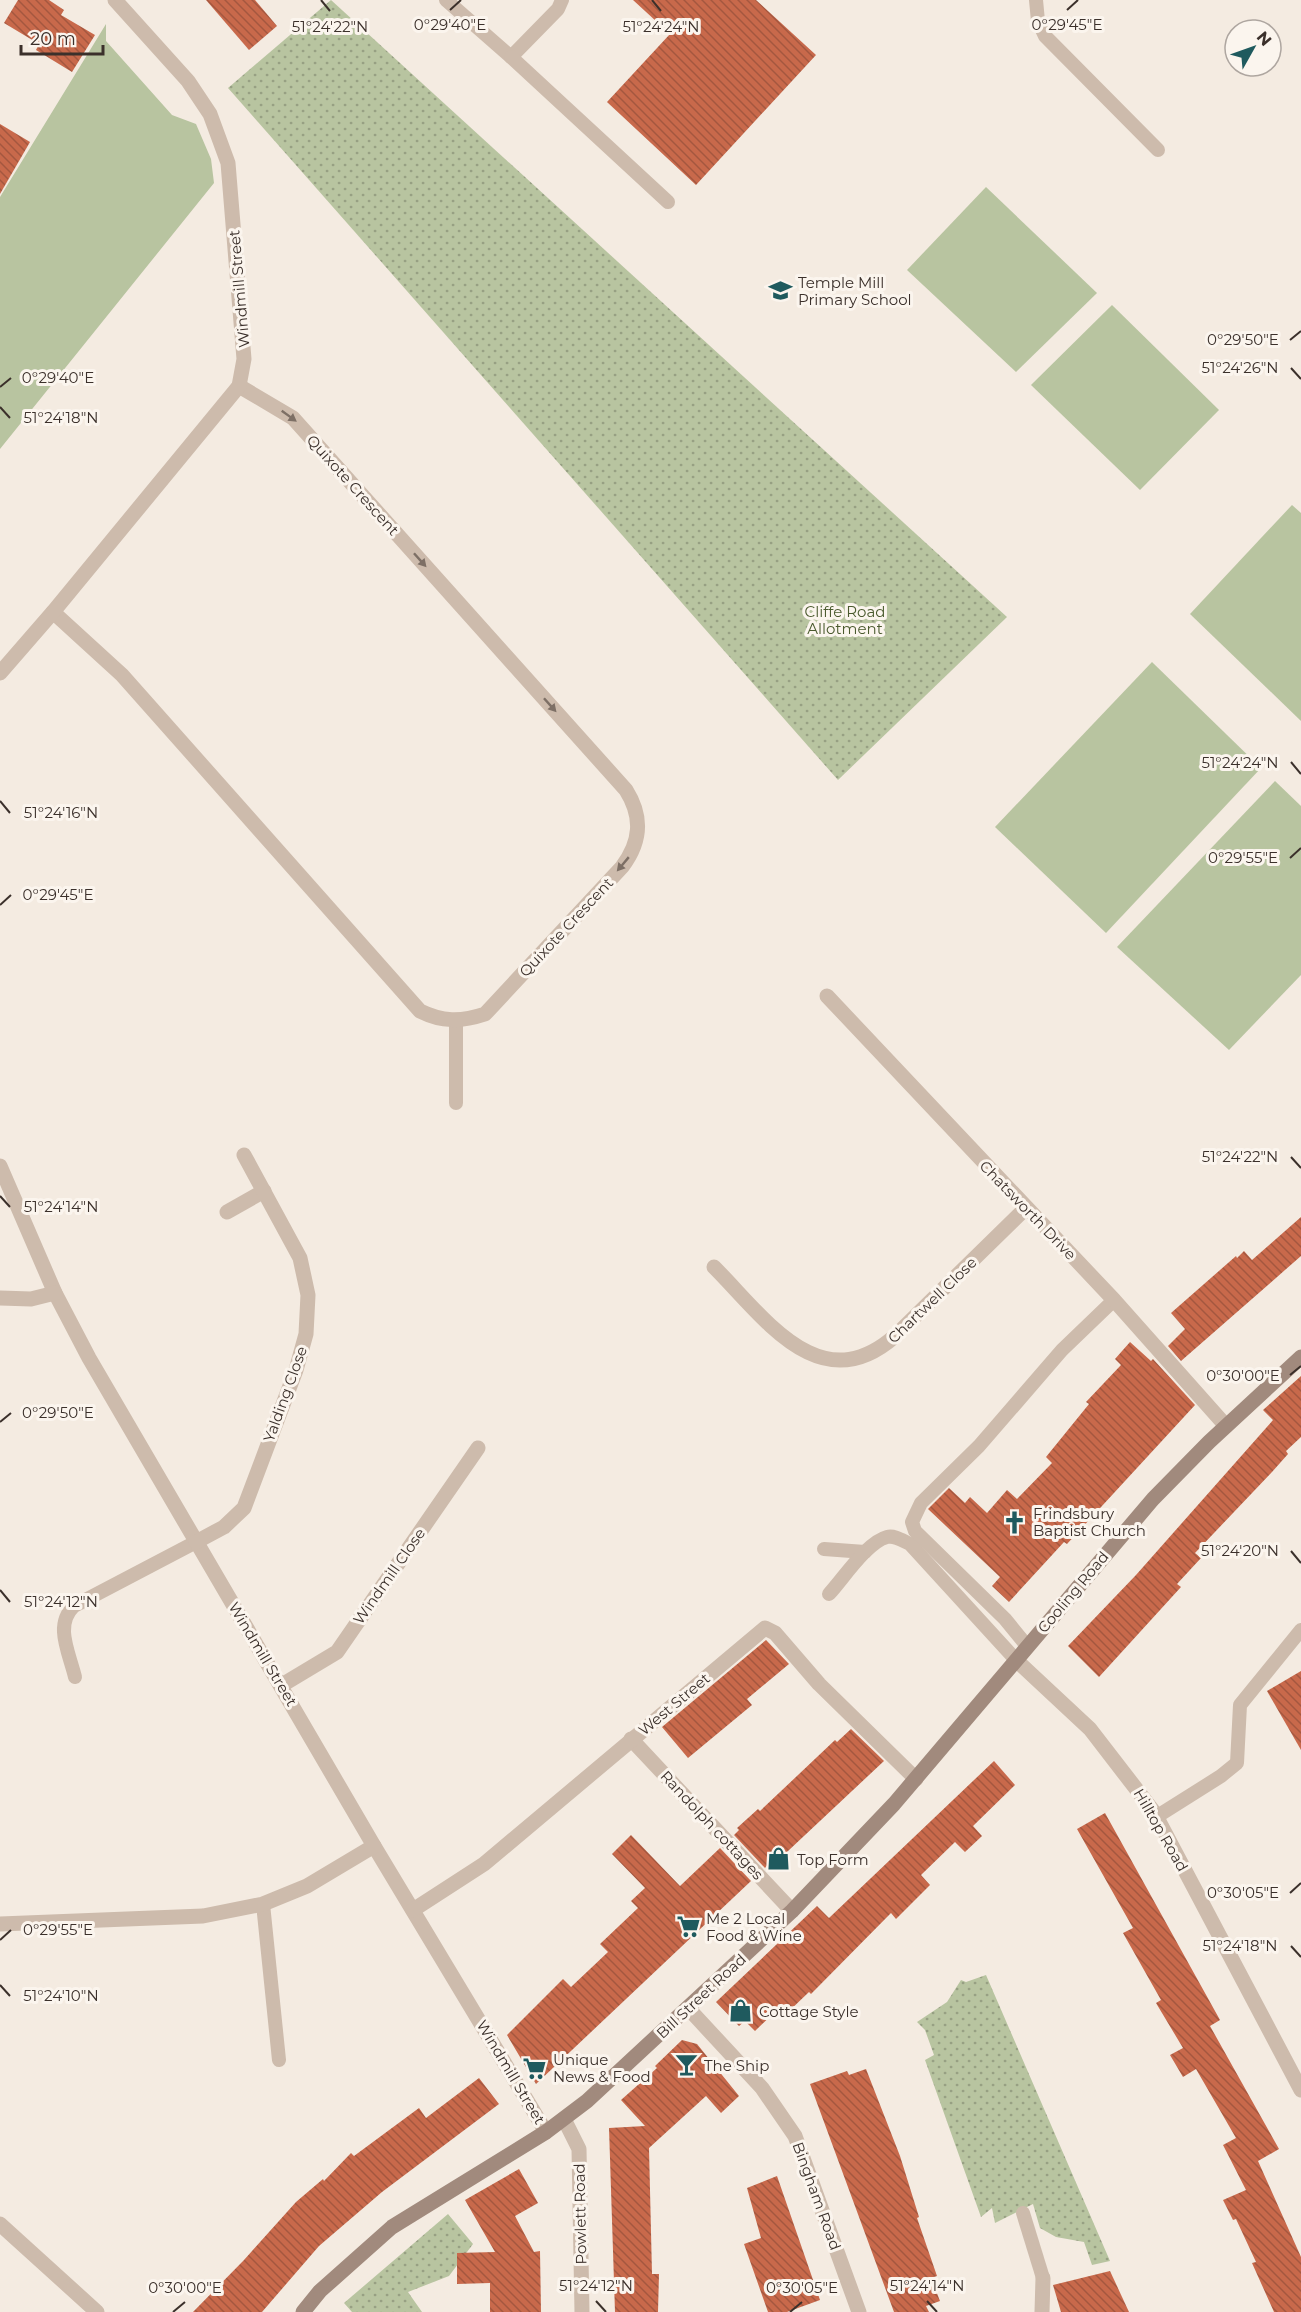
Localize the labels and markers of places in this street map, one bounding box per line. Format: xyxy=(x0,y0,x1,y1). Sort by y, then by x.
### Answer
place label: Temple Mill Primary School xyxy=(798,273,912,309)
school or university icon: Temple Mill Primary School xyxy=(767,278,793,304)
place label: Frindsbury Baptist Church xyxy=(1033,1504,1146,1540)
church icon: Frindsbury Baptist Church xyxy=(1002,1509,1028,1535)
shop icon: Top Form xyxy=(766,1846,792,1872)
place label: Top Form xyxy=(797,1850,869,1869)
place label: Me 2 Local Food & Wine xyxy=(706,1909,802,1945)
supermarket icon: Me 2 Local Food & Wine xyxy=(675,1914,701,1940)
shop icon: Cottage Style xyxy=(728,1998,754,2024)
place label: Cottage Style xyxy=(759,2002,859,2021)
place label: Unique News & Food xyxy=(553,2050,651,2086)
bar icon: The Ship xyxy=(673,2052,699,2078)
supermarket icon: Unique News & Food xyxy=(522,2055,548,2081)
place label: The Ship xyxy=(704,2056,769,2075)

